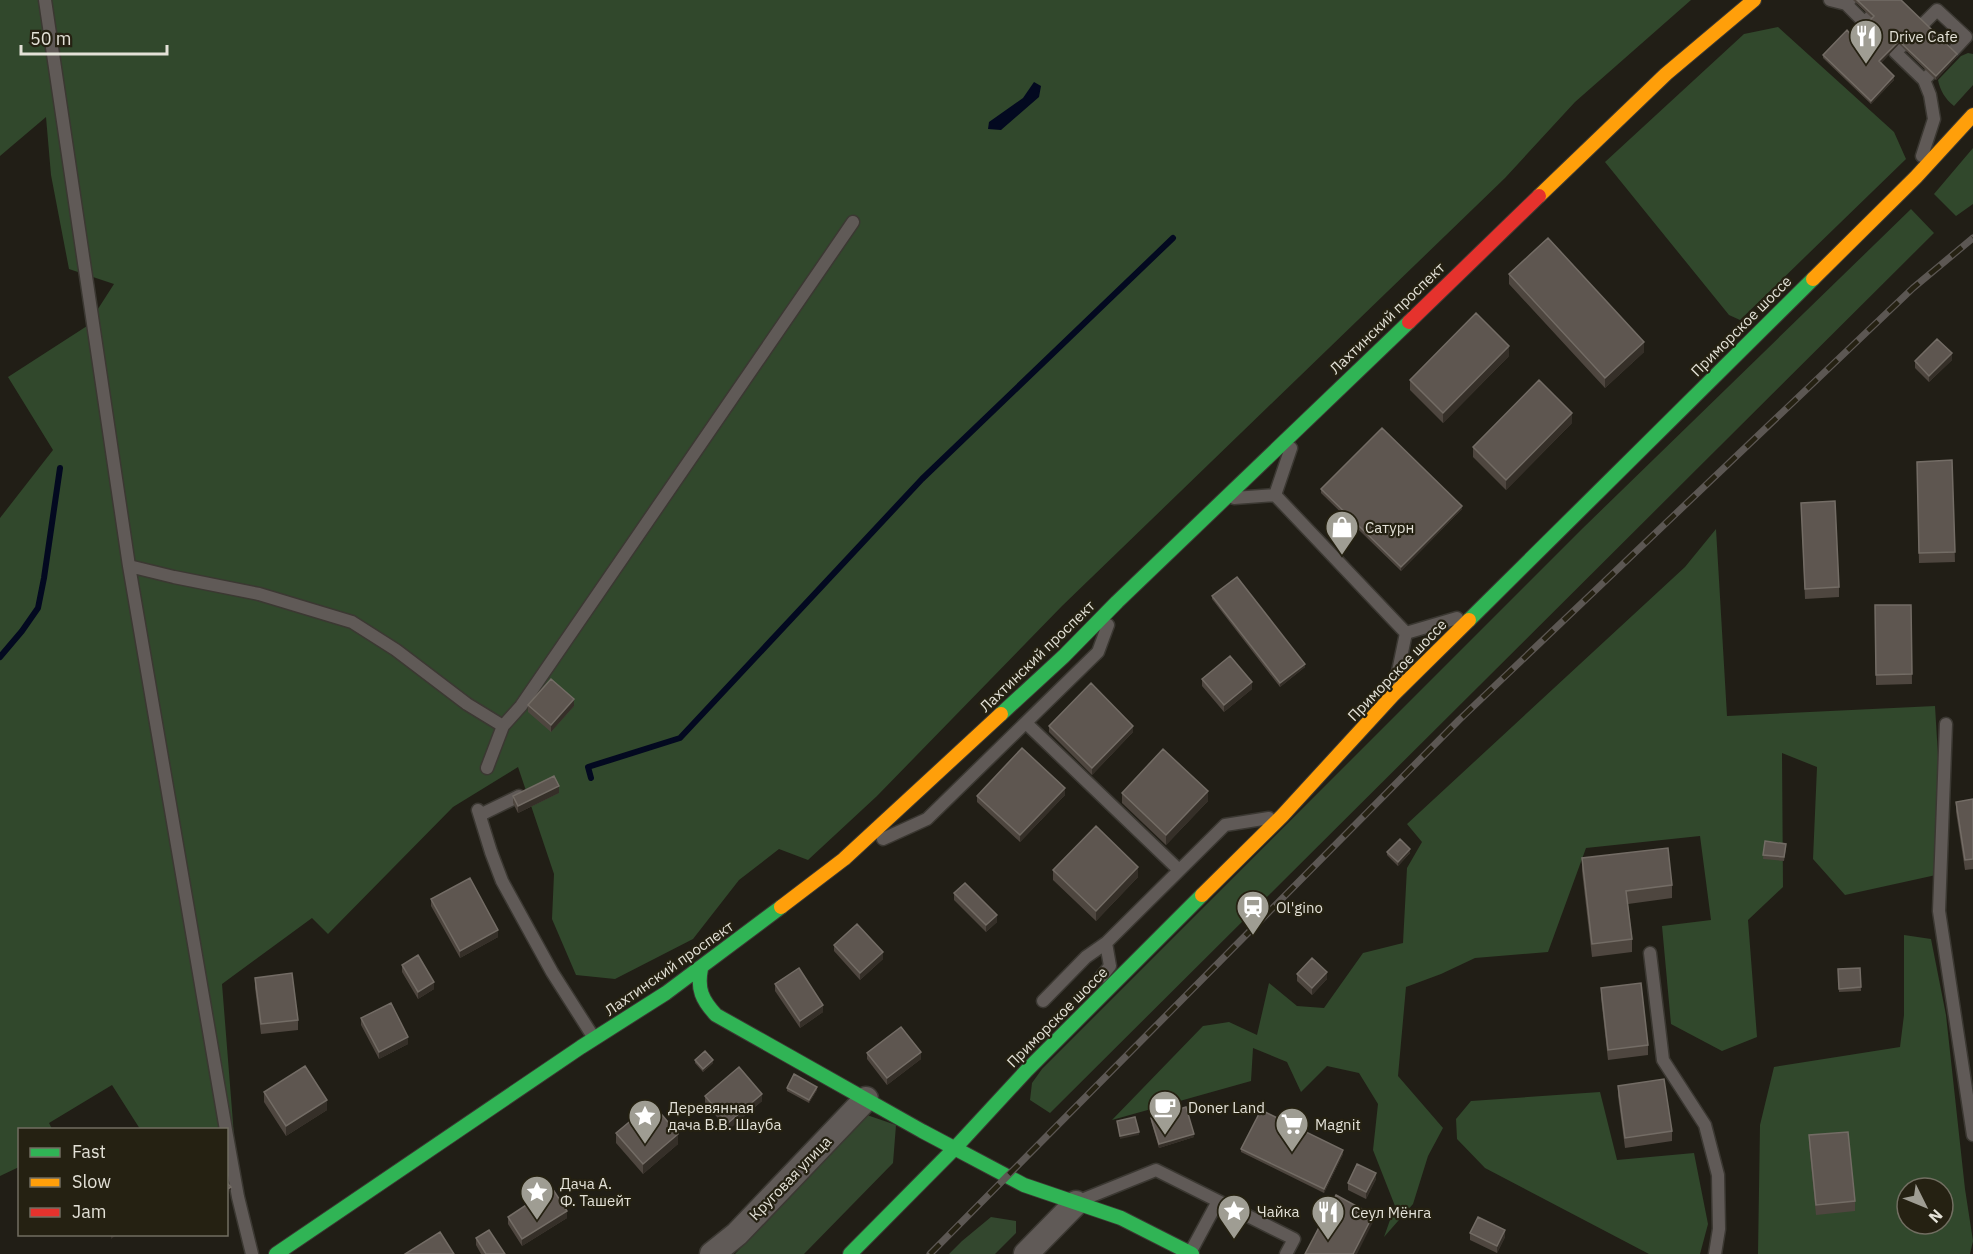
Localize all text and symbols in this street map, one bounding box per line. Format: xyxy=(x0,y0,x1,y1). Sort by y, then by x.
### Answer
scale bar xyxy=(21,18,166,56)
restaurant icon: Drive Cafe xyxy=(1848,18,1884,65)
text: 50 m xyxy=(30,27,72,50)
place label: Drive Cafe xyxy=(1889,27,1958,46)
street label: Лахтинский проспект xyxy=(1325,258,1449,378)
street label: Приморское шоссе xyxy=(1687,272,1795,380)
shop icon: Сатурн xyxy=(1324,509,1360,556)
place label: Сатурн xyxy=(1365,518,1414,537)
street label: Лахтинский проспект xyxy=(975,596,1099,716)
street label: Приморское шоссе xyxy=(1343,615,1451,725)
station icon: Ol'gino xyxy=(1235,889,1271,936)
place label: Ol'gino xyxy=(1276,898,1323,917)
street label: Лахтинский проспект xyxy=(601,916,737,1020)
street label: Приморское шоссе xyxy=(1003,963,1111,1071)
cafe icon: Doner Land xyxy=(1147,1089,1183,1136)
place icon: Деревянная дача В.В. Шауба xyxy=(627,1098,663,1145)
place label: Деревянная дача В.В. Шауба xyxy=(668,1098,782,1134)
place label: Doner Land xyxy=(1188,1098,1265,1117)
supermarket icon: Magnit xyxy=(1274,1106,1310,1153)
place label: Magnit xyxy=(1315,1115,1361,1134)
legend xyxy=(18,1128,228,1236)
street label: Круговая улица xyxy=(745,1132,835,1224)
text: Fast xyxy=(72,1140,106,1163)
text: Slow xyxy=(72,1170,111,1193)
place icon: Дача А. Ф. Ташейт xyxy=(519,1174,555,1221)
place label: Дача А. Ф. Ташейт xyxy=(560,1174,631,1210)
north arrow xyxy=(1895,1176,1955,1236)
place icon: Чайка xyxy=(1216,1193,1252,1240)
restaurant icon: Сеул Мёнга xyxy=(1310,1194,1346,1241)
text: Jam xyxy=(72,1200,107,1223)
place label: Чайка xyxy=(1257,1202,1300,1221)
place label: Сеул Мёнга xyxy=(1351,1203,1431,1222)
text: N xyxy=(1925,1205,1947,1227)

